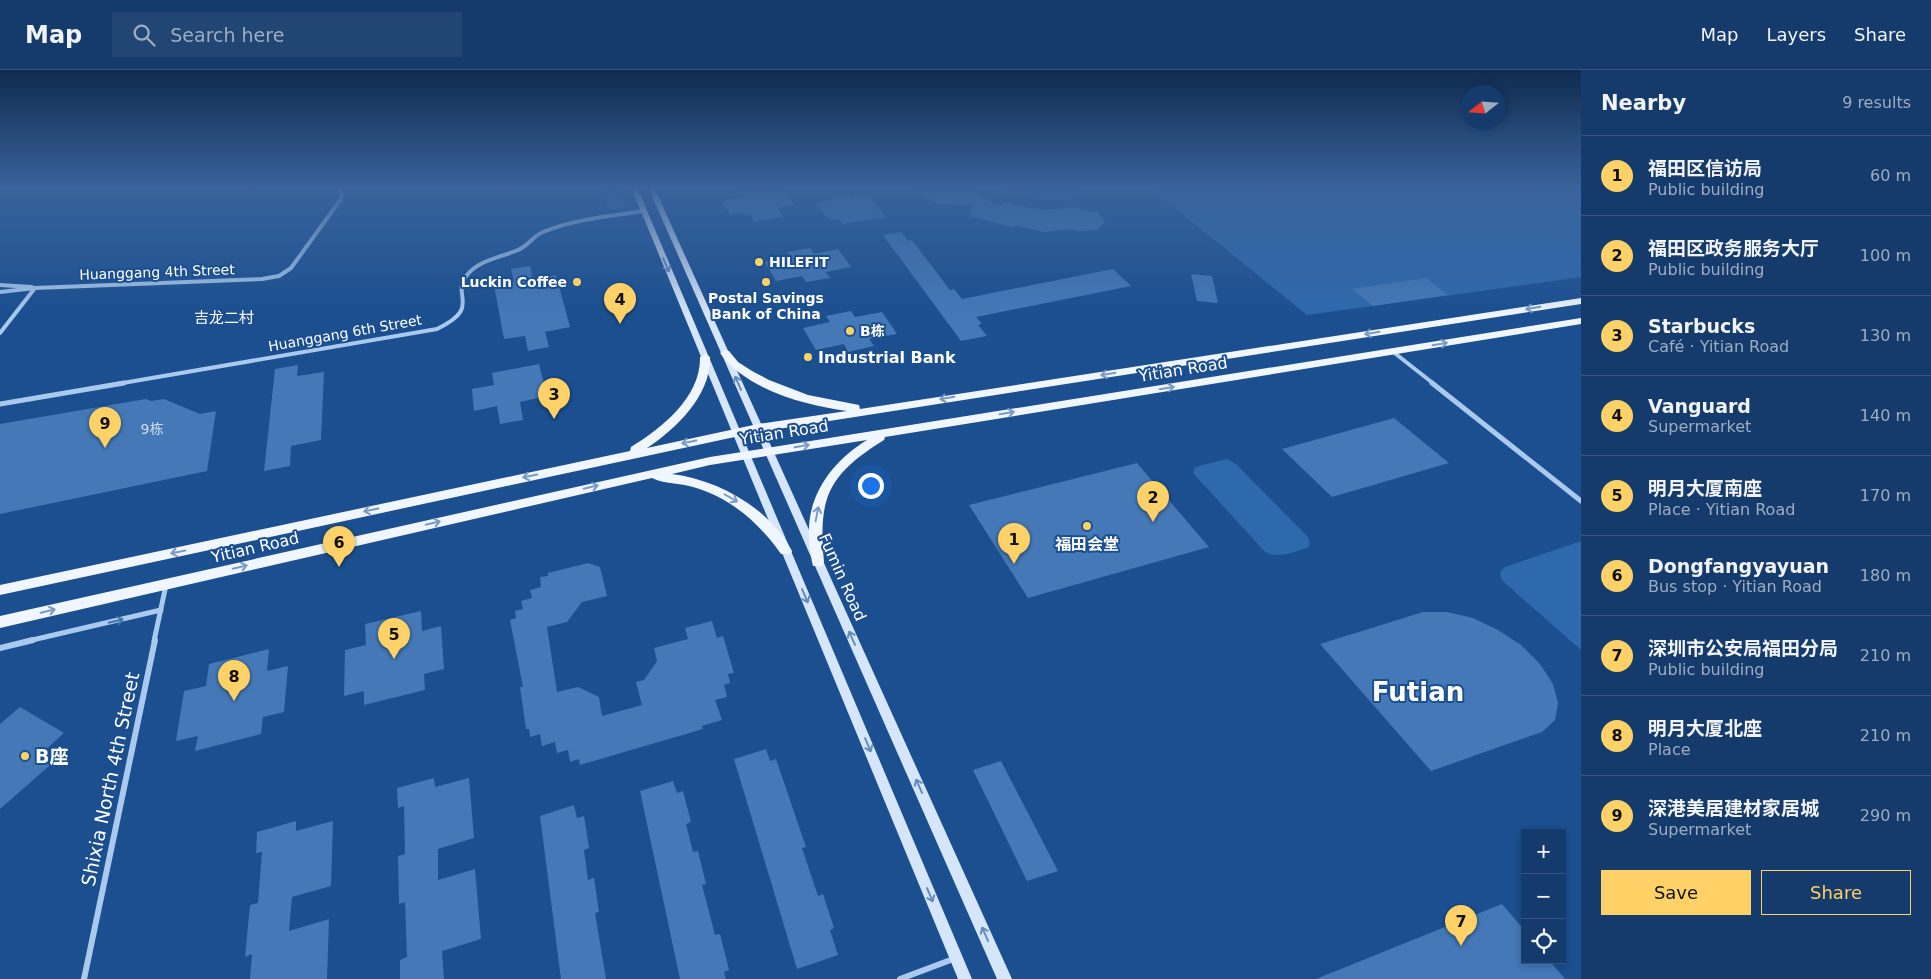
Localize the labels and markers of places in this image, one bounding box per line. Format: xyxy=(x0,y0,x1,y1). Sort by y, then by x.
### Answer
place label: HILEFIT xyxy=(769,254,829,270)
marker: HILEFIT xyxy=(753,256,765,268)
place label: Luckin Coffee xyxy=(461,274,567,290)
marker: Luckin Coffee xyxy=(571,276,583,288)
marker: Postal Savings Bank of China xyxy=(760,276,772,288)
pin: 4 xyxy=(604,283,636,324)
place label: Postal Savings Bank of China xyxy=(708,290,824,322)
place label: B栋 xyxy=(860,323,885,339)
marker: B栋 xyxy=(844,325,856,337)
place label: Industrial Bank xyxy=(818,348,956,367)
marker: Industrial Bank xyxy=(802,351,814,363)
pin: 3 xyxy=(538,378,570,419)
pin: 9 xyxy=(89,407,121,448)
pin: 2 xyxy=(1137,481,1169,522)
marker: 福田会堂 xyxy=(1081,520,1093,532)
pin: 1 xyxy=(998,523,1030,564)
pin: 6 xyxy=(323,526,355,567)
place label: 福田会堂 xyxy=(1055,535,1119,554)
pin: 5 xyxy=(378,618,410,659)
pin: 8 xyxy=(218,660,250,701)
place label: B座 xyxy=(35,745,68,767)
marker: B座 xyxy=(19,750,31,762)
pin: 7 xyxy=(1445,905,1477,946)

